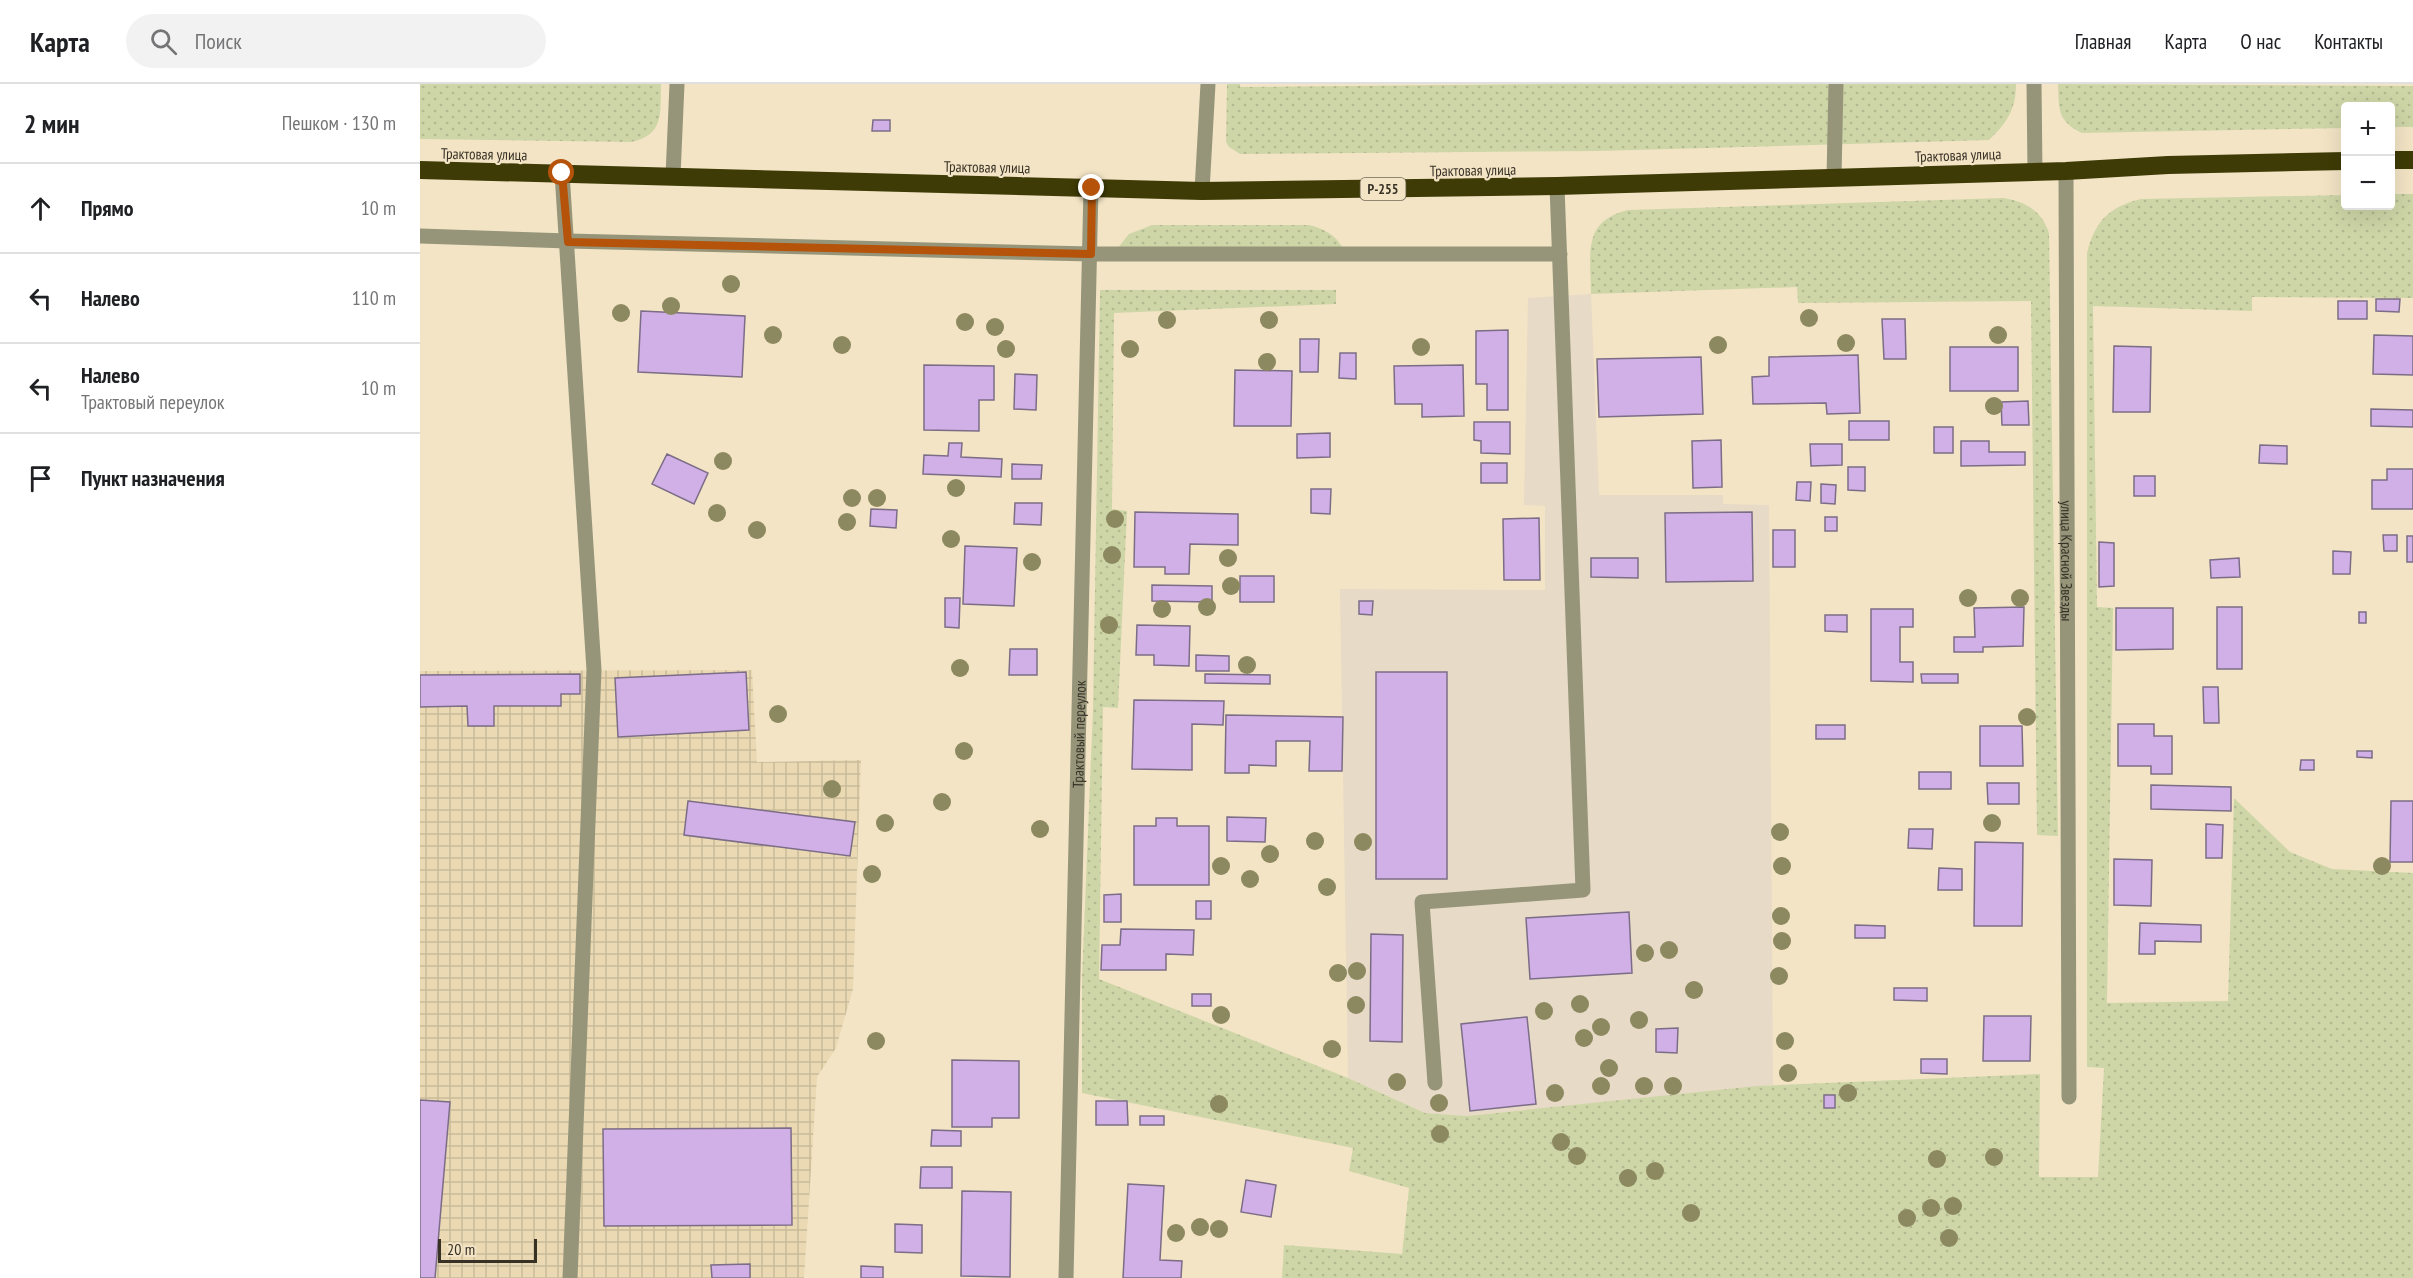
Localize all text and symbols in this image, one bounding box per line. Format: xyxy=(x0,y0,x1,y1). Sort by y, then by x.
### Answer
search box xyxy=(126,14,546,68)
text: Карта xyxy=(30,23,90,60)
icon: search xyxy=(147,25,180,58)
text: Поиск xyxy=(195,27,242,55)
text: Главная xyxy=(2075,28,2131,55)
text: Карта xyxy=(2164,28,2207,55)
text: О нас xyxy=(2240,28,2281,55)
text: Контакты xyxy=(2314,28,2383,55)
map controls xyxy=(2341,102,2395,210)
button: + xyxy=(2341,102,2395,156)
text: 2 мин xyxy=(24,107,79,140)
text: Пешком · 130 m xyxy=(282,110,396,136)
street label: Трактовая улица xyxy=(441,144,527,164)
street label: Трактовая улица xyxy=(1914,144,2002,166)
button: − xyxy=(2341,156,2395,210)
street label: Трактовая улица xyxy=(944,157,1030,177)
route start xyxy=(548,159,574,185)
street label: Трактовая улица xyxy=(1430,160,1516,180)
route end xyxy=(1078,174,1104,200)
road number: Р-255 xyxy=(1360,178,1406,200)
icon: ahead xyxy=(24,192,57,225)
text: Прямо xyxy=(81,194,134,222)
text: 10 m xyxy=(361,195,396,221)
icon: left xyxy=(24,282,57,315)
text: Налево xyxy=(81,284,140,312)
text: 110 m xyxy=(352,285,396,311)
text: Налево xyxy=(81,361,140,389)
icon: left xyxy=(24,372,57,405)
text: 10 m xyxy=(361,375,396,401)
text: Трактовый переулок xyxy=(81,389,225,415)
icon: arrive xyxy=(24,462,57,495)
text: Пункт назначения xyxy=(81,464,225,492)
street label: улица Красной Звезды xyxy=(2058,501,2077,621)
street label: Трактовый переулок xyxy=(1068,680,1089,788)
scale bar xyxy=(438,1236,537,1264)
text: 20 m xyxy=(447,1239,475,1259)

